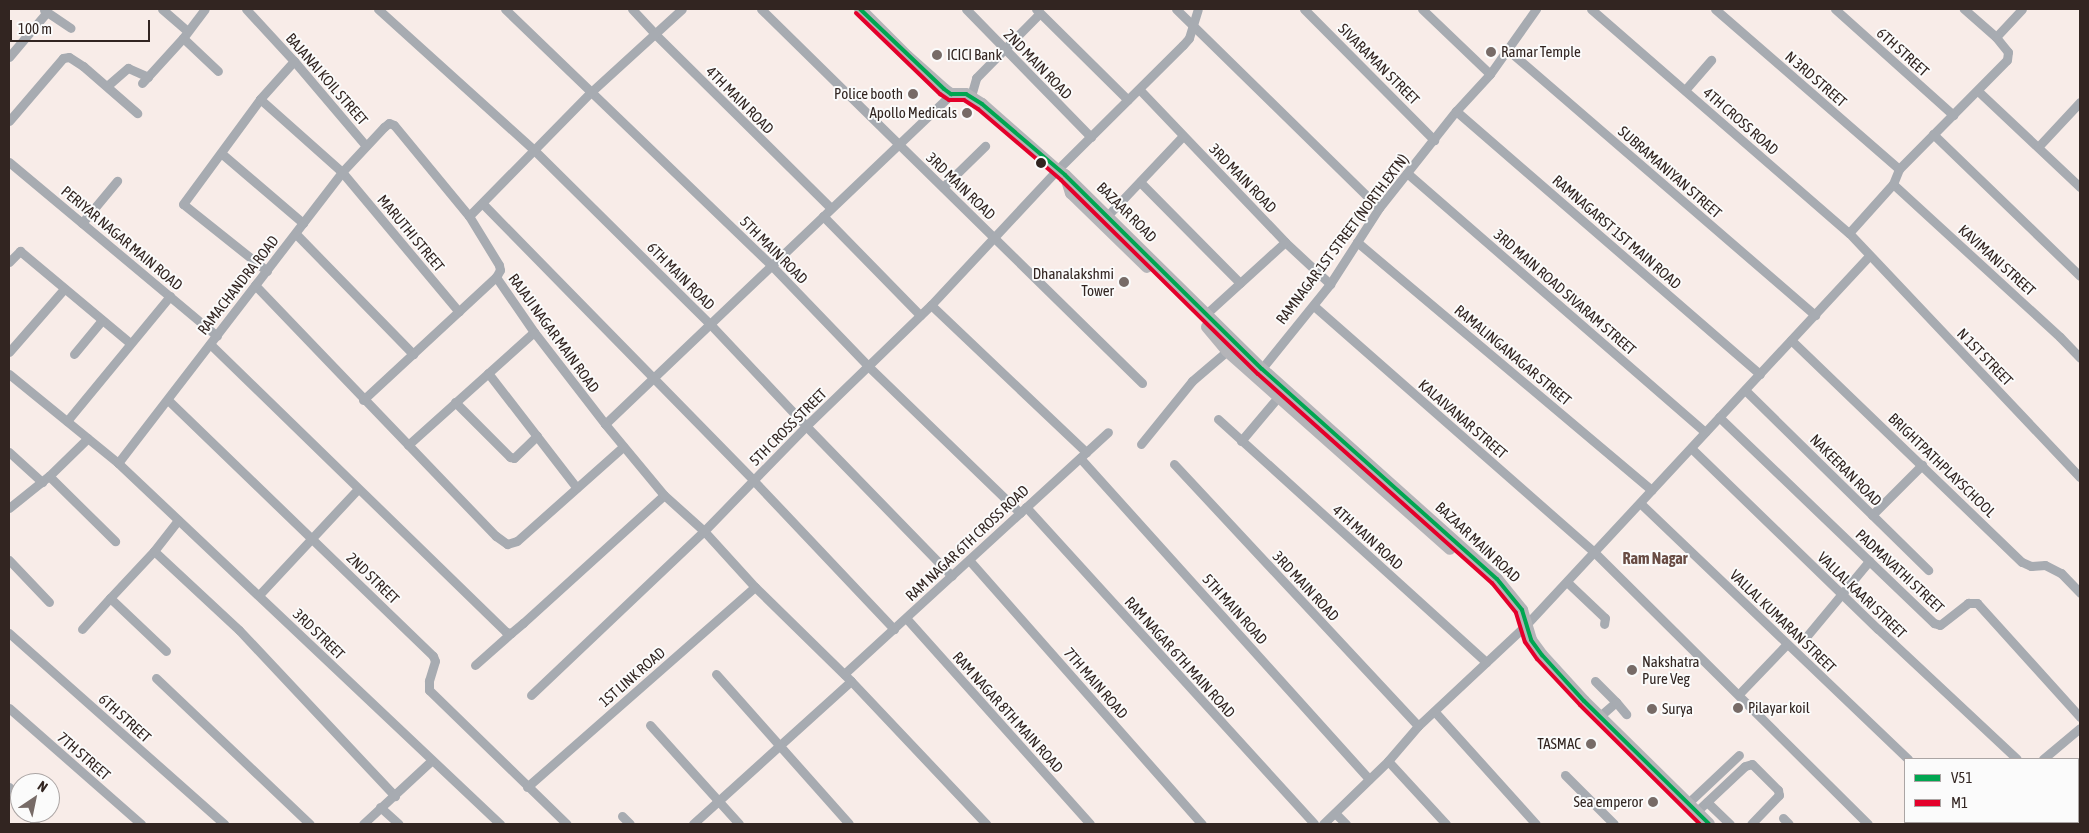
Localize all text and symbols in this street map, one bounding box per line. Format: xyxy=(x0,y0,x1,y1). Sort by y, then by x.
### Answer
scale bar xyxy=(12,10,152,42)
text: 100 m xyxy=(18,20,52,37)
street label: SIVARAMAN STREET xyxy=(1335,20,1423,108)
street label: 6TH STREET xyxy=(1873,24,1933,80)
street label: 2ND MAIN ROAD xyxy=(1000,25,1076,103)
street label: BAJANAI KOIL STREET xyxy=(282,29,372,129)
place label: Ramar Temple xyxy=(1501,43,1581,61)
place label: ICICI Bank xyxy=(947,46,1002,64)
marker: Ramar Temple xyxy=(1485,46,1497,58)
street label: N 3RD STREET xyxy=(1782,47,1850,111)
marker: ICICI Bank xyxy=(931,49,943,61)
street label: 4TH MAIN ROAD xyxy=(702,62,778,138)
street label: 4TH CROSS ROAD xyxy=(1700,83,1782,159)
place label: Police booth xyxy=(834,85,903,103)
marker: Police booth xyxy=(907,88,919,100)
place label: Apollo Medicals xyxy=(869,104,957,122)
marker: Apollo Medicals xyxy=(961,107,973,119)
street label: SUBRAMANIYAN STREET xyxy=(1615,122,1725,222)
street label: 3RD MAIN ROAD xyxy=(1206,140,1280,216)
street label: 3RD MAIN ROAD xyxy=(923,149,999,223)
street label: RAMNAGAR 1ST STREET (NORTH.EXTN) xyxy=(1272,150,1412,328)
unlabelled marker xyxy=(1036,158,1046,168)
street label: RAMNAGARST 1ST MAIN ROAD xyxy=(1549,171,1685,293)
street label: BAZAAR ROAD xyxy=(1093,178,1161,246)
street label: PERIYAR NAGAR MAIN ROAD xyxy=(58,182,186,294)
street label: MARUTHI STREET xyxy=(374,191,448,275)
street label: 5TH MAIN ROAD xyxy=(736,212,812,288)
street label: KAVIMANI STREET xyxy=(1955,221,2039,299)
street label: 3RD MAIN ROAD SIVARAM STREET xyxy=(1490,225,1640,359)
street label: RAMACHANDRA ROAD xyxy=(194,232,282,338)
street label: 6TH MAIN ROAD xyxy=(643,238,719,314)
place label: Dhanalakshmi Tower xyxy=(1033,264,1114,299)
street label: RAJAJI NAGAR MAIN ROAD xyxy=(505,270,603,396)
marker: Dhanalakshmi Tower xyxy=(1118,276,1130,288)
street label: RAMALINGANAGAR STREET xyxy=(1451,301,1575,409)
street label: N 1ST STREET xyxy=(1953,325,2017,389)
street label: KALAIVANAR STREET xyxy=(1415,376,1511,462)
street label: 5TH CROSS STREET xyxy=(746,385,830,469)
street label: BRIGHTPATHPLAYSCHOOL xyxy=(1885,409,1999,521)
street label: NAKEERAN ROAD xyxy=(1806,430,1886,510)
street label: RAM NAGAR 6TH CROSS ROAD xyxy=(902,481,1032,605)
street label: BAZAAR MAIN ROAD xyxy=(1432,498,1524,586)
street label: 4TH MAIN ROAD xyxy=(1329,501,1407,573)
street label: PADMAVATHI STREET xyxy=(1852,525,1948,617)
street label: 3RD MAIN ROAD xyxy=(1269,547,1343,625)
district label: Ram Nagar xyxy=(1623,548,1687,568)
street label: VALLAL KAARI STREET xyxy=(1814,548,1910,642)
street label: 2ND STREET xyxy=(343,549,403,607)
street label: VALLAL KUMARAN STREET xyxy=(1726,566,1840,676)
street label: 5TH MAIN ROAD xyxy=(1199,570,1271,648)
street label: RAM NAGAR 6TH MAIN ROAD xyxy=(1121,593,1239,721)
street label: 3RD STREET xyxy=(289,605,349,663)
street label: 1ST LINK ROAD xyxy=(595,643,669,711)
street label: 7TH MAIN ROAD xyxy=(1060,644,1132,722)
street label: RAM NAGAR 8TH MAIN ROAD xyxy=(949,648,1067,776)
place label: Nakshatra Pure Veg xyxy=(1642,652,1699,687)
marker: Nakshatra Pure Veg xyxy=(1626,664,1638,676)
street label: 6TH STREET xyxy=(95,690,155,746)
place label: Pilayar koil xyxy=(1748,699,1810,717)
place label: Surya xyxy=(1662,700,1693,718)
marker: Pilayar koil xyxy=(1732,702,1744,714)
marker: Surya xyxy=(1646,703,1658,715)
street label: 7TH STREET xyxy=(54,728,114,784)
place label: TASMAC xyxy=(1537,735,1581,753)
marker: TASMAC xyxy=(1585,738,1597,750)
legend xyxy=(1904,758,2079,823)
text: V51 xyxy=(1951,769,1972,786)
north arrow xyxy=(10,773,60,823)
text: N xyxy=(35,777,51,795)
place label: Sea emperor xyxy=(1573,793,1643,811)
text: M1 xyxy=(1951,794,1968,811)
marker: Sea emperor xyxy=(1647,796,1659,808)

